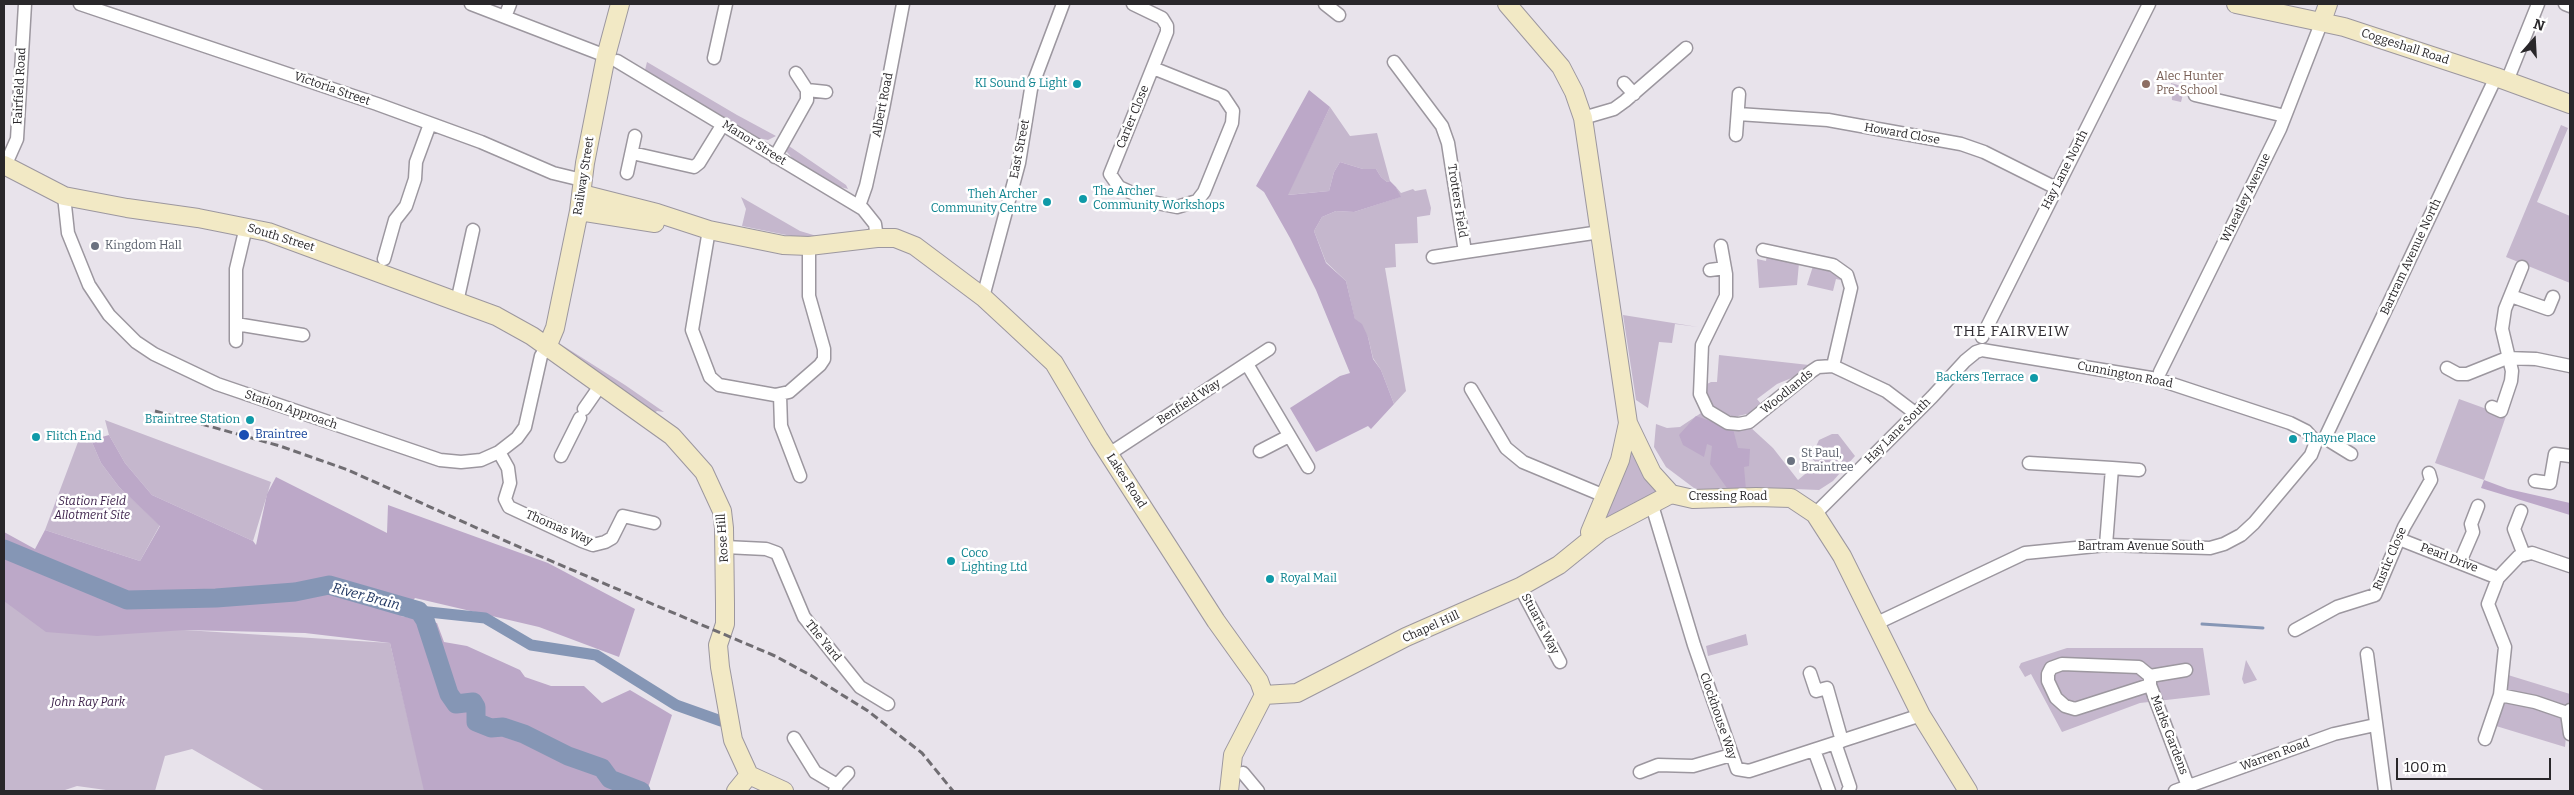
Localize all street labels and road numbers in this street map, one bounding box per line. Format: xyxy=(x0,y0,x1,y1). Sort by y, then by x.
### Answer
street label: Coggeshall Road xyxy=(2359,26,2451,68)
street label: Fairfield Road xyxy=(11,47,29,125)
street label: Victoria Street xyxy=(292,69,372,109)
street label: Albert Road xyxy=(870,71,896,139)
street label: Carier Close xyxy=(1114,83,1152,151)
street label: Manor Street xyxy=(719,118,789,168)
street label: East Street xyxy=(1007,118,1033,180)
street label: Howard Close xyxy=(1863,120,1941,148)
street label: Hay Lane North xyxy=(2039,128,2091,212)
street label: Railway Street xyxy=(571,136,597,216)
street label: Wheatley Avenue xyxy=(2218,151,2274,245)
street label: Trotters Field xyxy=(1444,163,1470,239)
street label: Bartram Avenue North xyxy=(2378,197,2444,317)
street label: South Street xyxy=(246,221,316,255)
street label: Cunnington Road xyxy=(2076,359,2174,391)
street label: Woodlands xyxy=(1758,367,1816,417)
street label: Benfield Way xyxy=(1154,376,1224,428)
street label: Station Approach xyxy=(243,387,339,433)
street label: Hay Lane South xyxy=(1862,395,1934,467)
street label: Lakes Road xyxy=(1103,451,1149,511)
street label: Cressing Road xyxy=(1689,490,1767,504)
street label: Thomas Way xyxy=(523,507,595,549)
street label: Rose Hill xyxy=(714,513,732,563)
street label: Rustic Close xyxy=(2370,525,2410,593)
street label: Bartram Avenue South xyxy=(2078,540,2204,554)
street label: Pearl Drive xyxy=(2418,540,2480,576)
street label: Stuarts Way xyxy=(1518,591,1562,657)
street label: Chapel Hill xyxy=(1400,608,1462,646)
street label: The Yard xyxy=(802,618,844,664)
street label: Clockhouse Way xyxy=(1696,671,1740,761)
street label: Marks Gardens xyxy=(2147,693,2191,777)
street label: Warren Road xyxy=(2238,736,2312,774)

